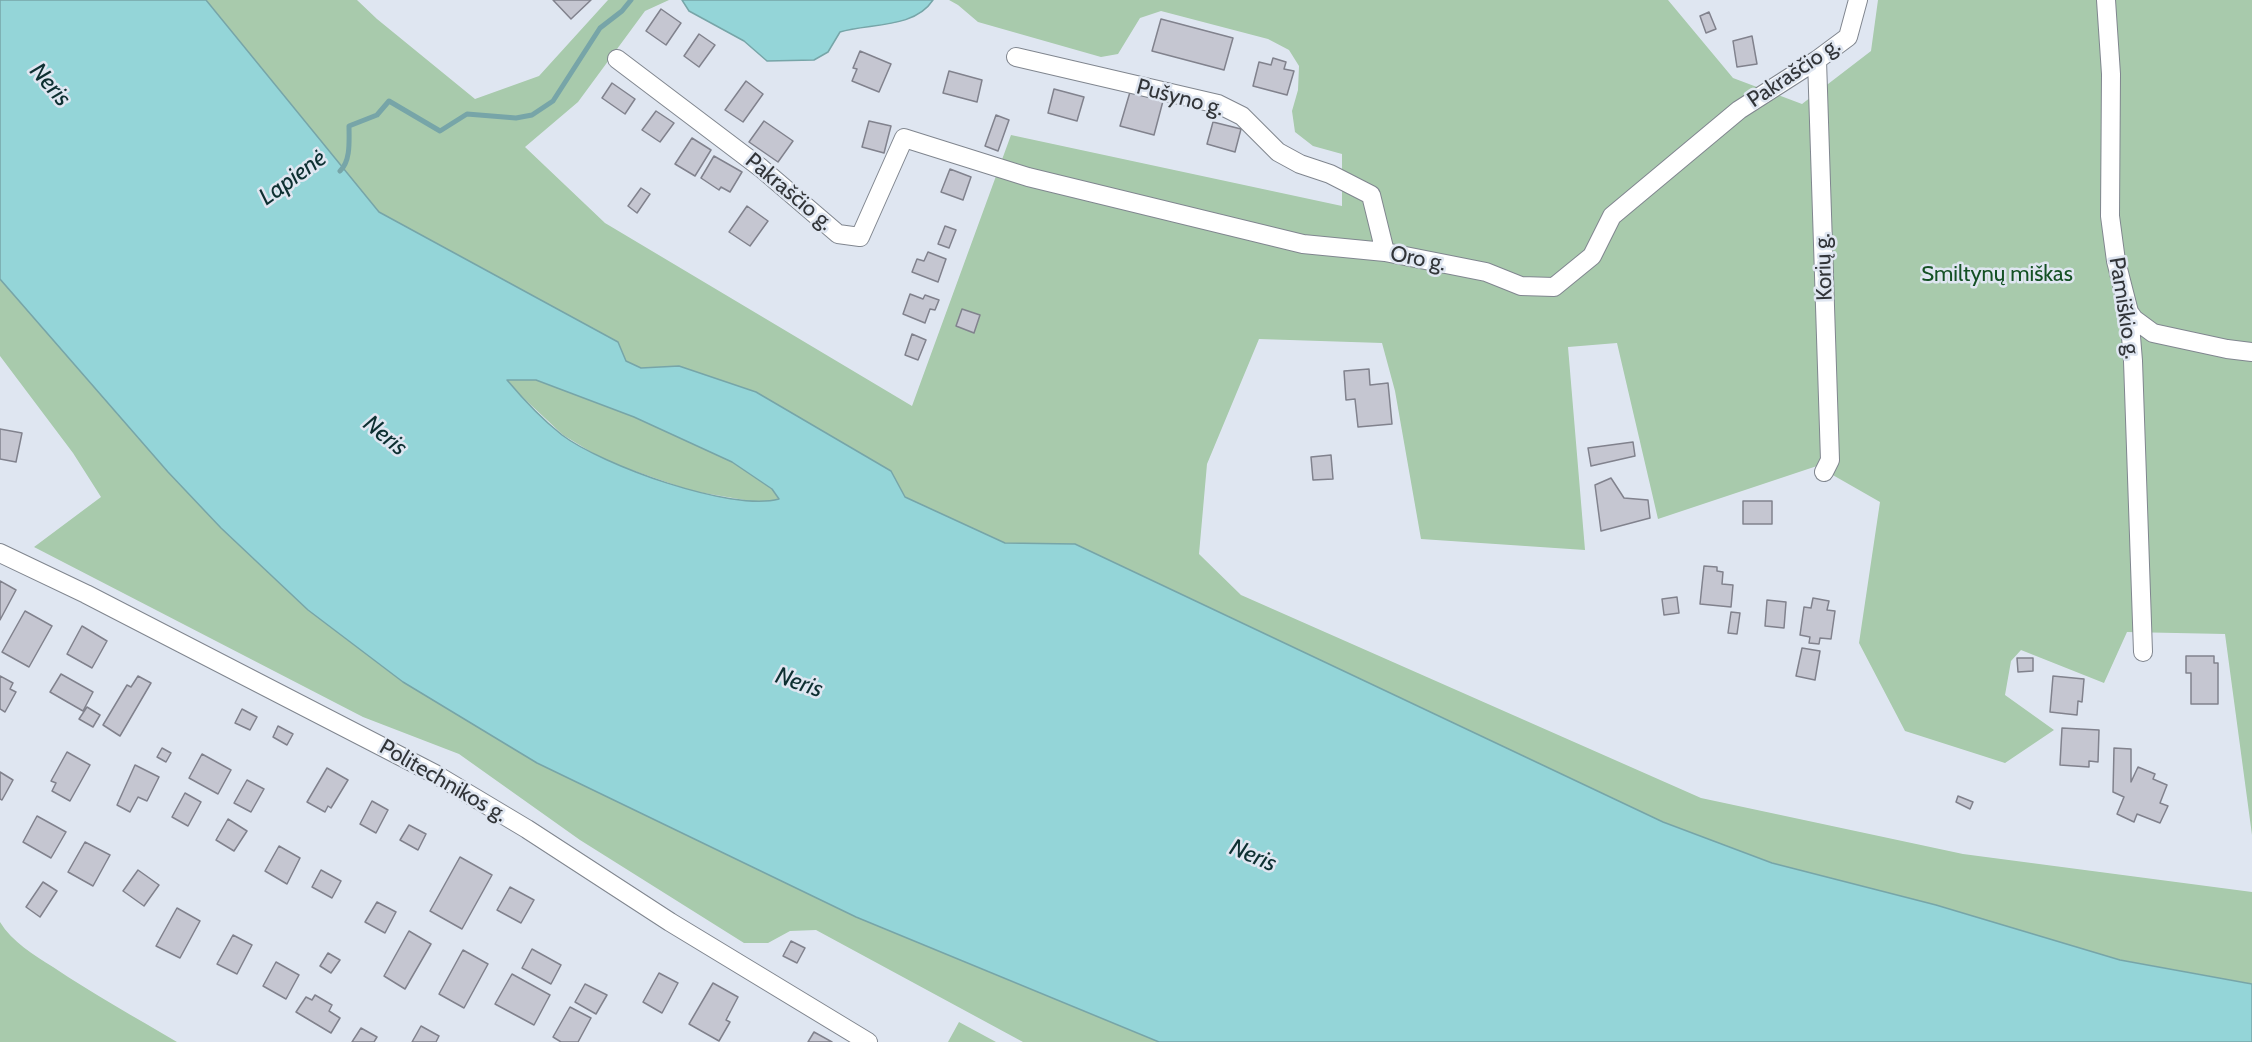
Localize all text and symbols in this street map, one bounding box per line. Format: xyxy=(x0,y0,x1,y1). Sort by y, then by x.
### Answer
street label: Pakraščio g. xyxy=(1743,32,1845,114)
water label: Neris xyxy=(23,57,77,113)
street label: Pušyno g. xyxy=(1134,74,1226,122)
water label: Lapienė xyxy=(254,144,332,212)
street label: Pakraščio g. xyxy=(740,148,838,236)
street label: Korių g. xyxy=(1810,233,1838,301)
street label: Oro g. xyxy=(1388,241,1448,277)
street label: Pamiškio g. xyxy=(2103,255,2145,361)
park label: Smiltynų miškas xyxy=(1921,262,2073,288)
water label: Neris xyxy=(357,410,413,462)
water label: Neris xyxy=(772,662,826,704)
street label: Politechnikos g. xyxy=(375,734,511,828)
water label: Neris xyxy=(1225,833,1281,879)

